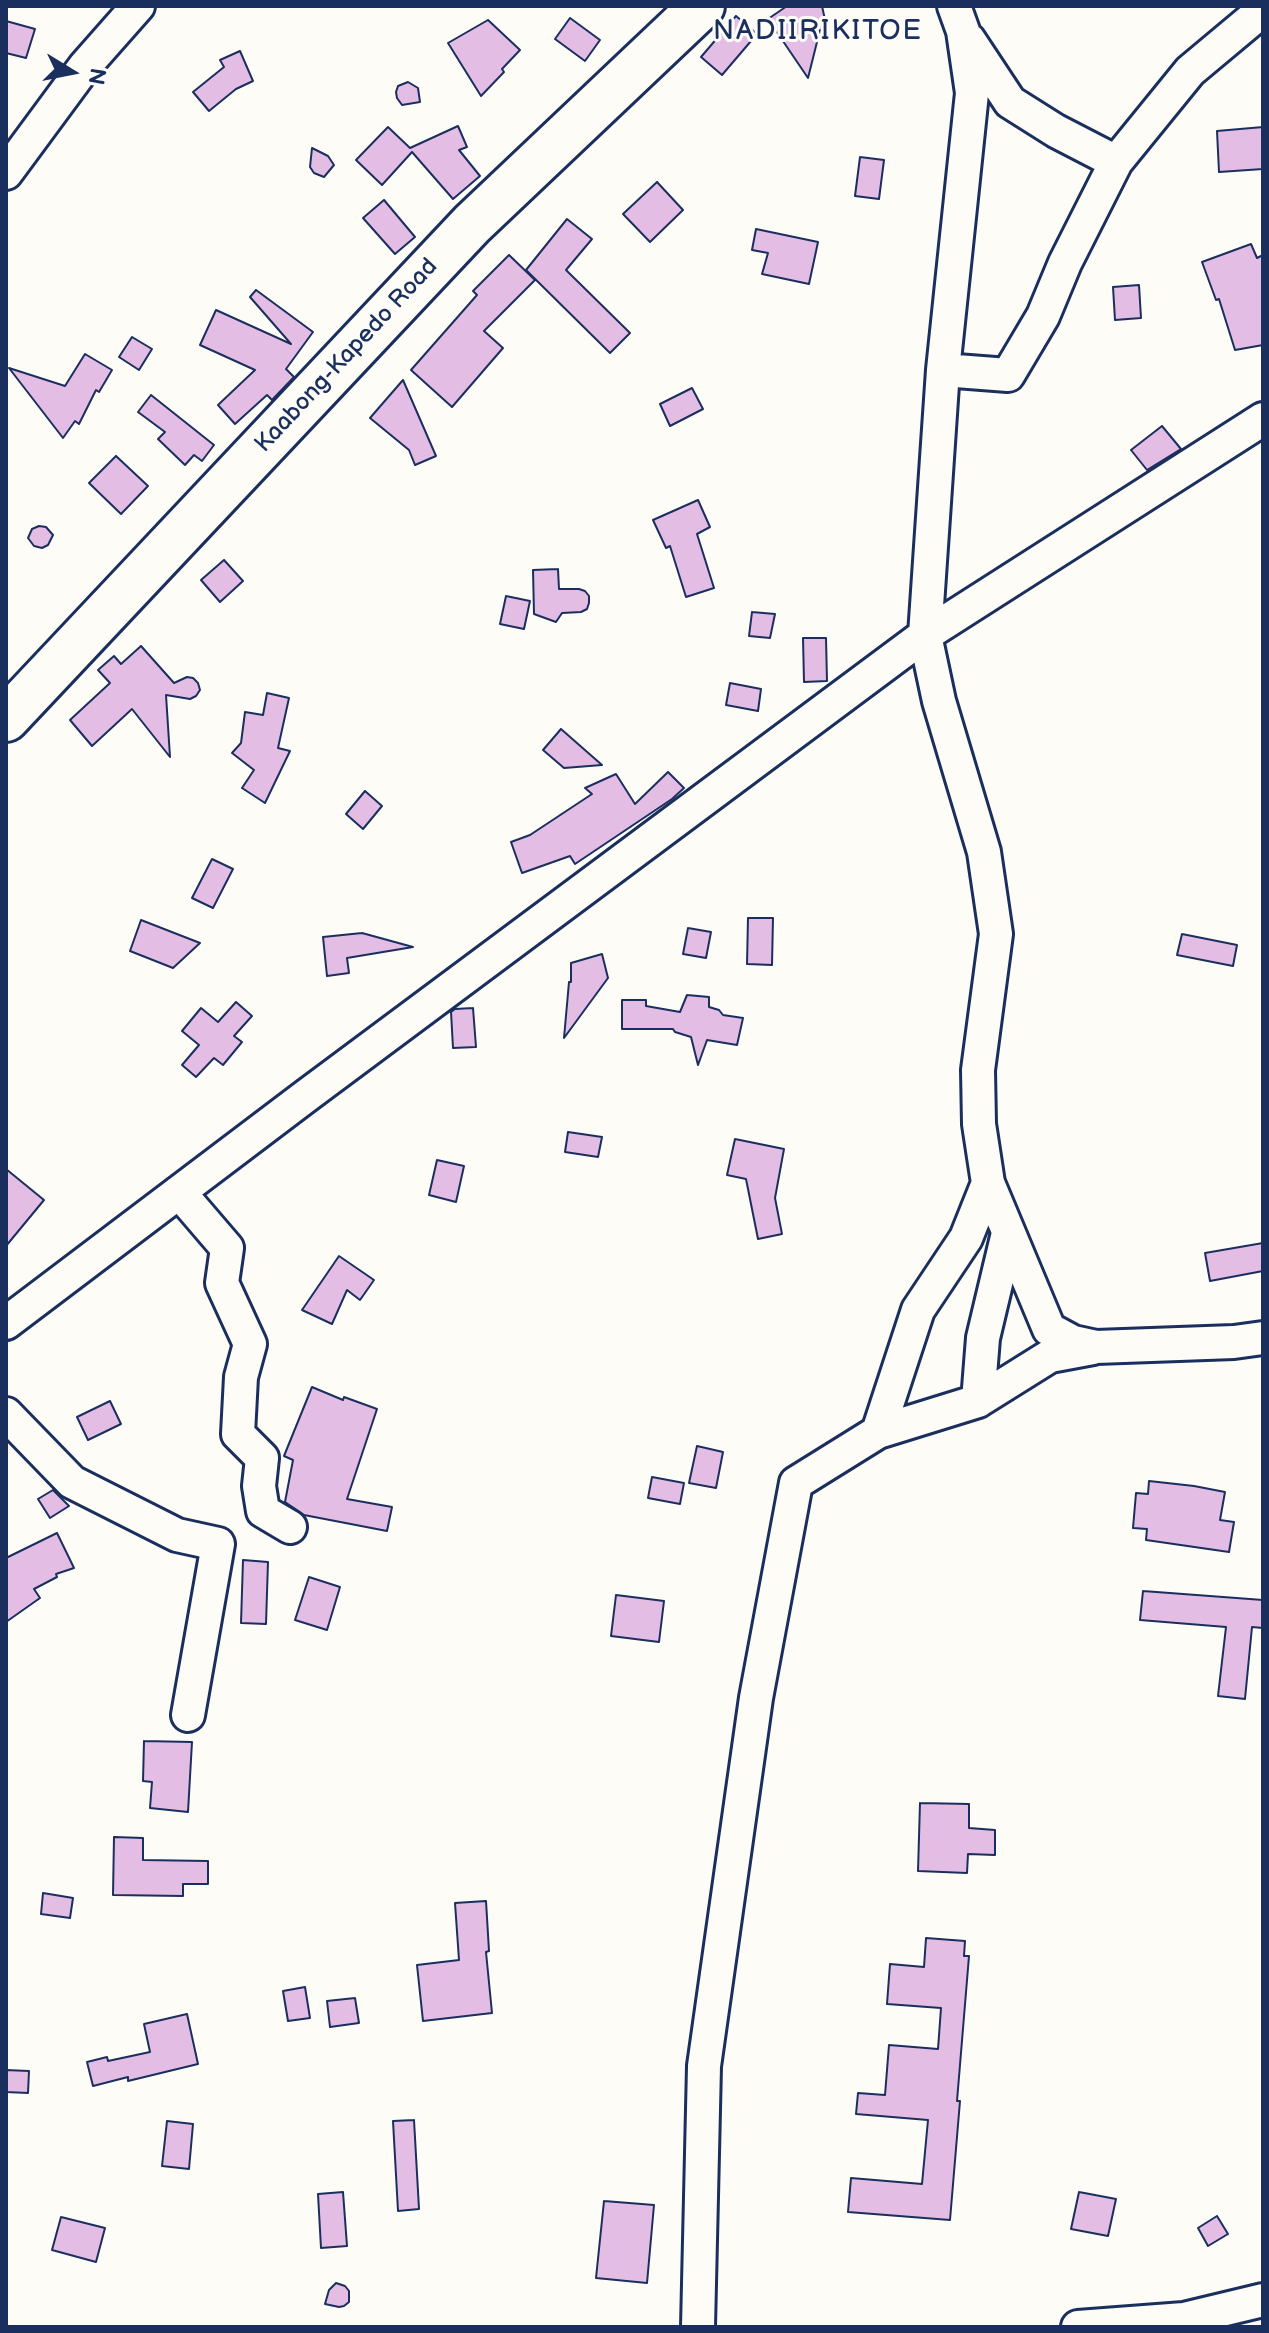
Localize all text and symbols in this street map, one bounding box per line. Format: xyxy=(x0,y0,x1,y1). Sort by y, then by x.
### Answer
district label: NADIIRIKITOE xyxy=(713,15,923,49)
north arrow xyxy=(32,32,112,112)
text: N xyxy=(81,66,111,87)
street label: Kaabong-Kapedo Road xyxy=(250,253,444,459)

